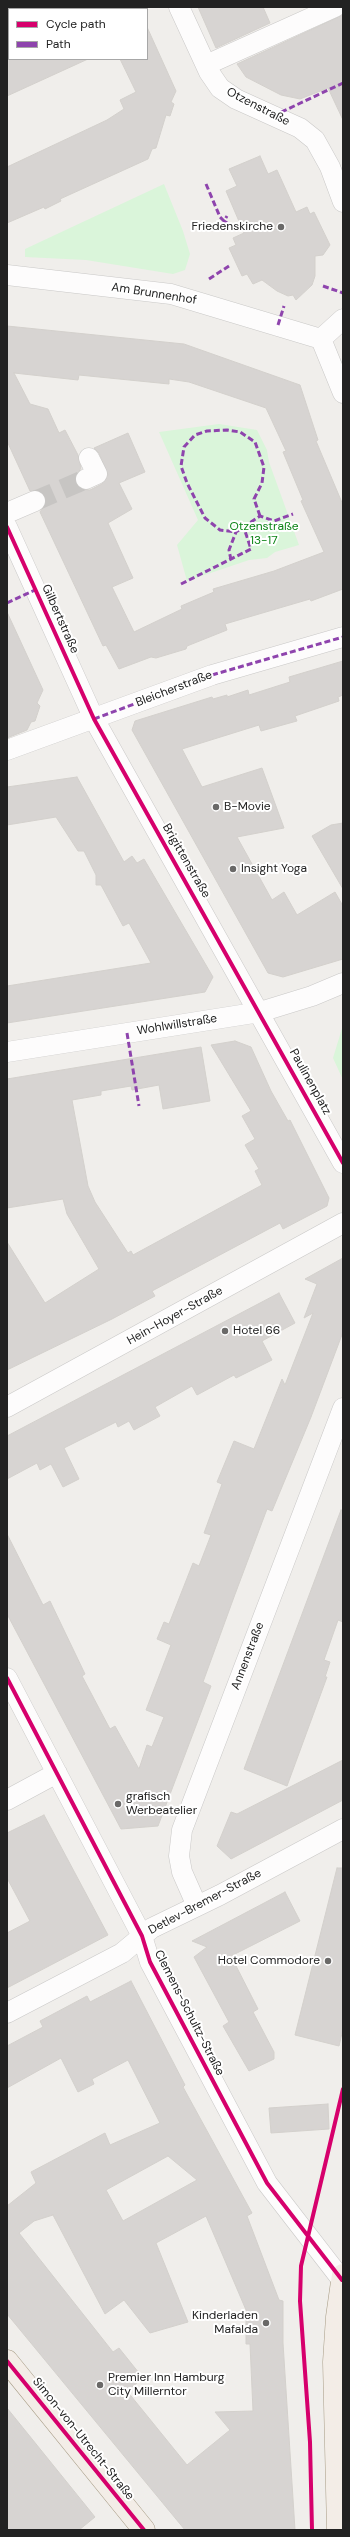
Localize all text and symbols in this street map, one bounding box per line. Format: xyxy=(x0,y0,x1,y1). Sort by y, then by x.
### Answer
legend xyxy=(8,8,148,60)
text: Cycle path xyxy=(46,16,106,32)
text: Path xyxy=(46,36,71,52)
street label: Otzenstraße xyxy=(224,85,292,129)
place label: Friedenskirche xyxy=(191,220,273,234)
marker: Friedenskirche xyxy=(276,222,286,232)
street label: Am Brunnenhof xyxy=(110,280,198,308)
park label: Otzenstraße 13-17 xyxy=(229,520,299,548)
street label: Gilbertstraße xyxy=(38,582,82,656)
street label: Bleicherstraße xyxy=(134,668,214,710)
place label: B-Movie xyxy=(224,800,271,814)
marker: B-Movie xyxy=(211,802,221,812)
street label: Brigittenstraße xyxy=(159,821,213,901)
place label: Insight Yoga xyxy=(241,862,307,876)
marker: Insight Yoga xyxy=(228,864,238,874)
street label: Wohlwillstraße xyxy=(136,1012,218,1038)
street label: Paulinenplatz xyxy=(286,1047,334,1117)
street label: Hein-Hoyer-Straße xyxy=(125,1284,225,1348)
place label: Hotel 66 xyxy=(233,1324,280,1338)
marker: Hotel 66 xyxy=(220,1326,230,1336)
street label: Annenstraße xyxy=(228,1620,268,1692)
place label: grafisch Werbeatelier xyxy=(126,1790,197,1818)
marker: grafisch Werbeatelier xyxy=(113,1799,123,1809)
street label: Detlev-Bremer-Straße xyxy=(146,1866,264,1938)
street label: Clemens-Schultz-Straße xyxy=(151,1948,227,2078)
place label: Hotel Commodore xyxy=(218,1954,320,1968)
marker: Hotel Commodore xyxy=(323,1956,333,1966)
place label: Kinderladen Mafalda xyxy=(192,2309,258,2337)
marker: Kinderladen Mafalda xyxy=(261,2318,271,2328)
place label: Premier Inn Hamburg City Millerntor xyxy=(108,2371,225,2399)
street label: Simon-von-Utrecht-Straße xyxy=(29,2375,137,2503)
marker: Premier Inn Hamburg City Millerntor xyxy=(95,2380,105,2390)

